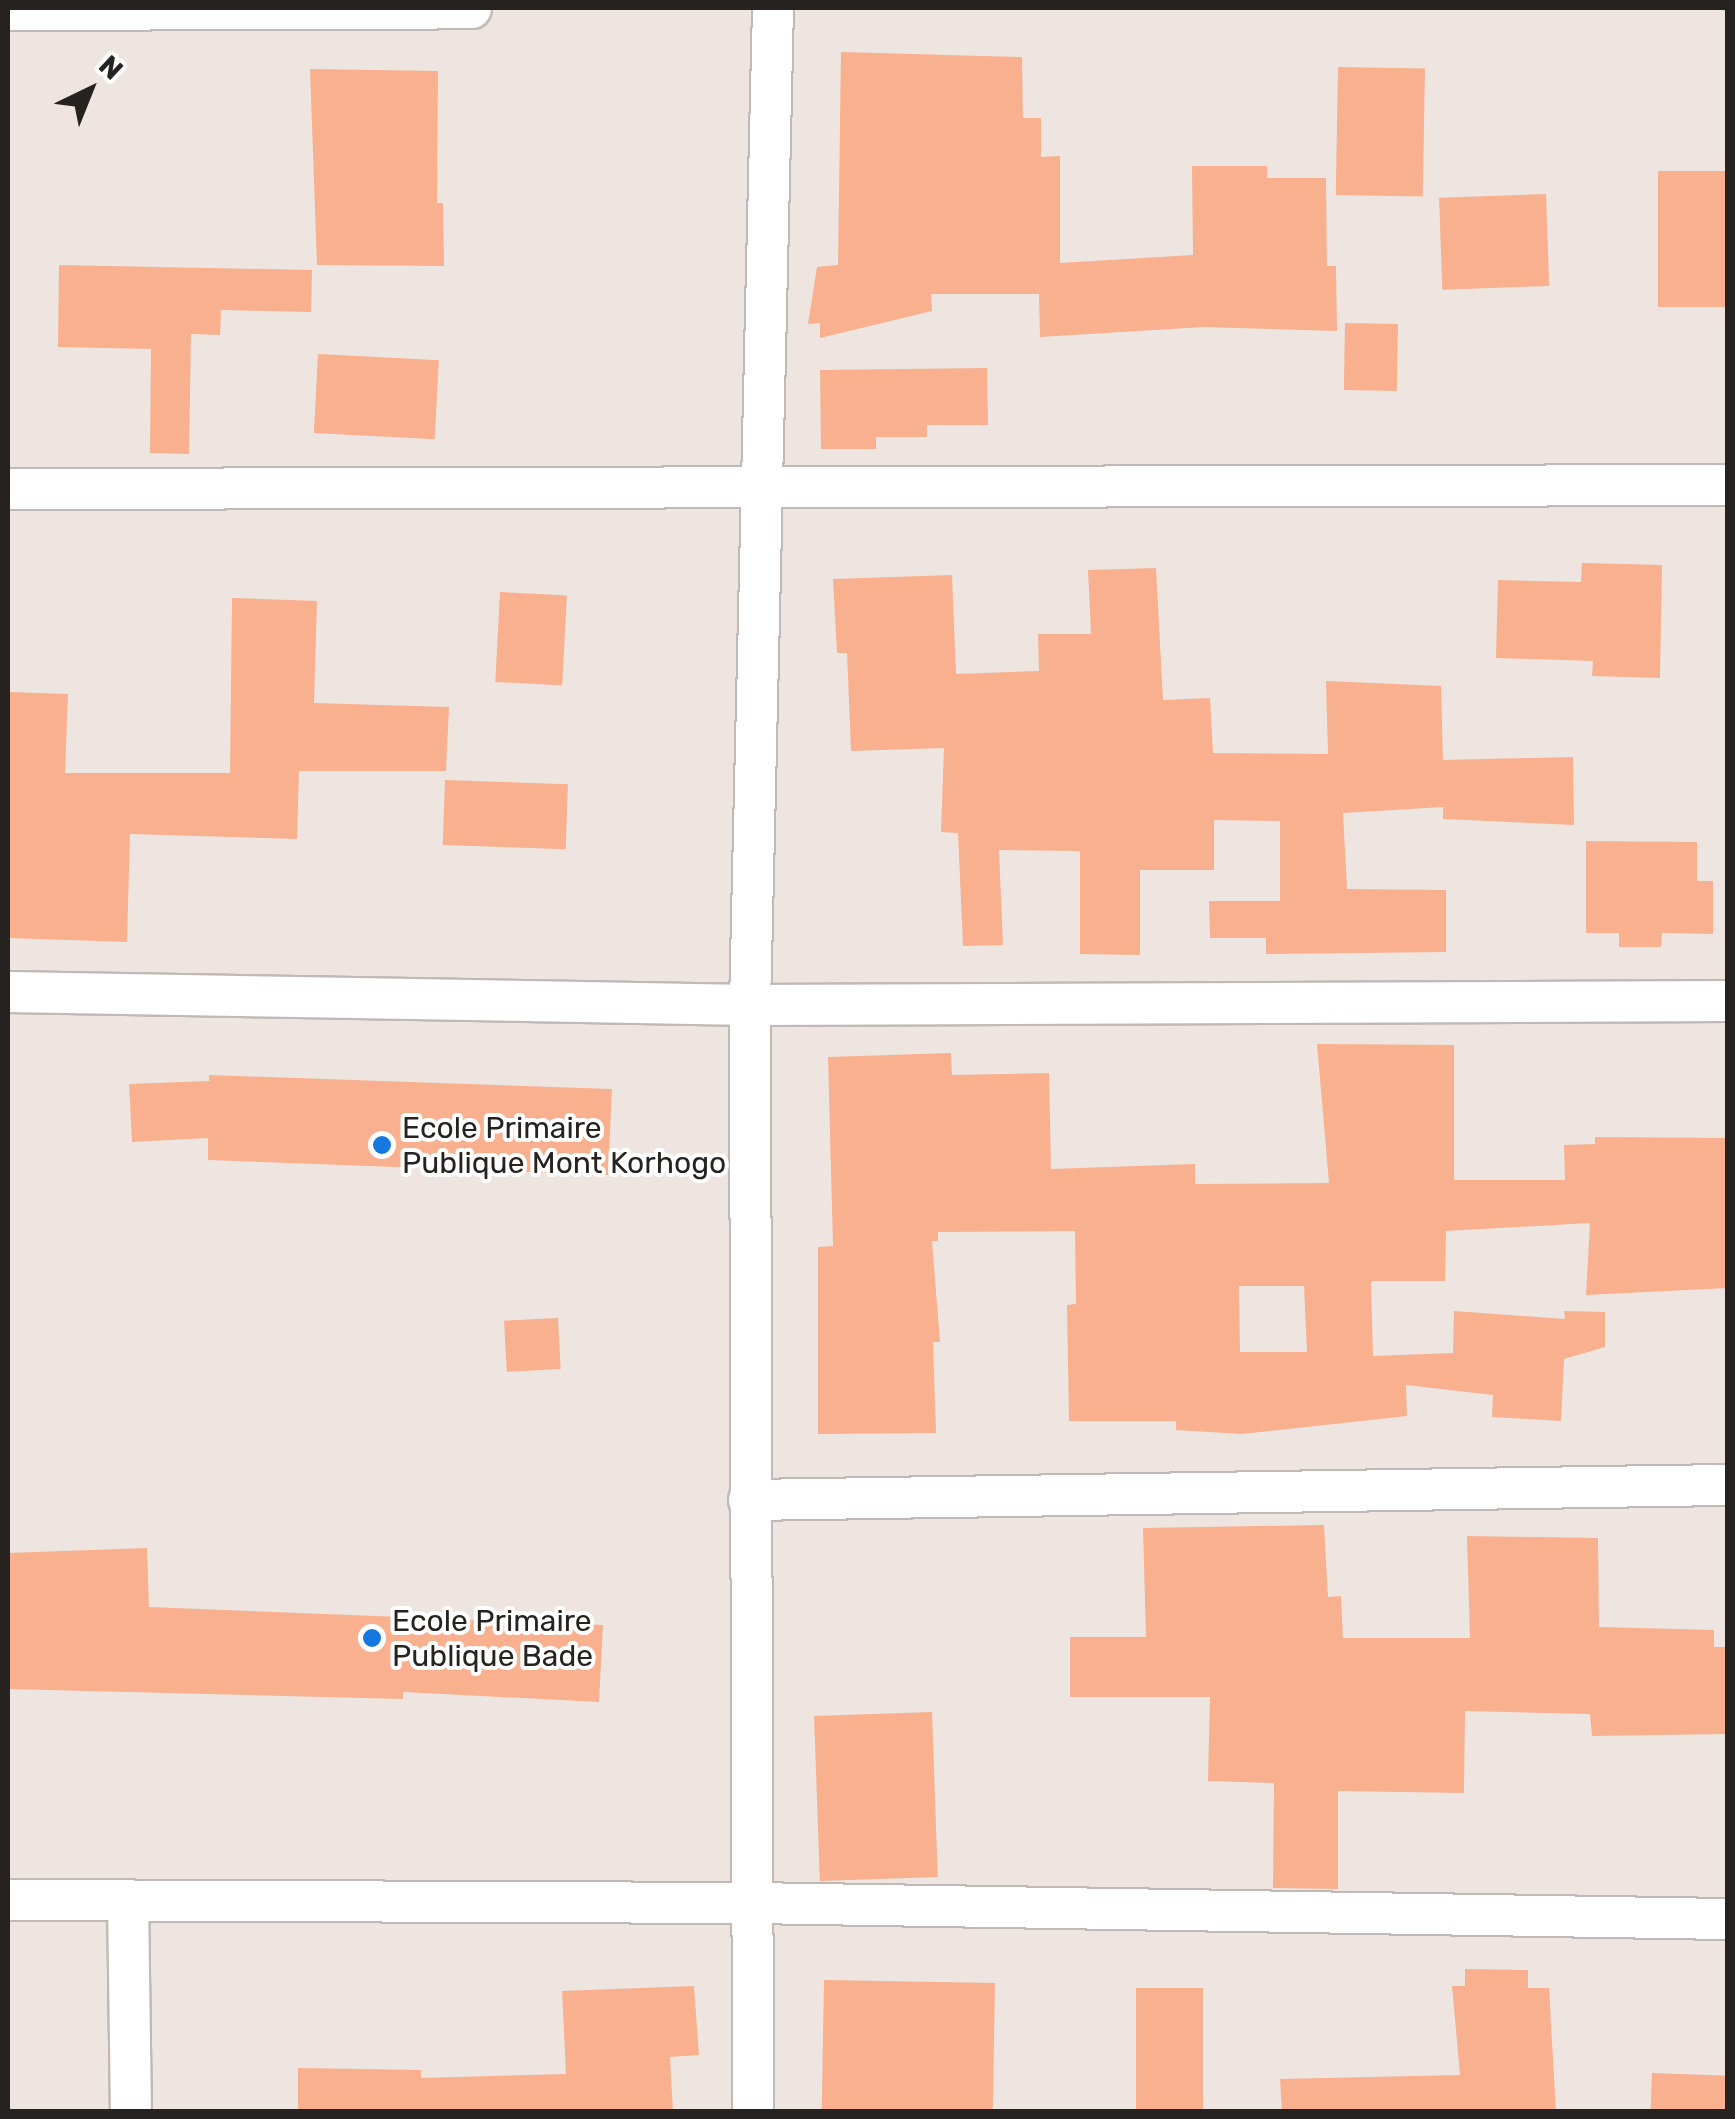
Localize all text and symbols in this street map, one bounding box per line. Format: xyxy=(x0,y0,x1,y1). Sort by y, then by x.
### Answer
north arrow xyxy=(40,40,140,140)
text: N xyxy=(92,49,129,87)
place label: Ecole Primaire Publique Mont Korhogo xyxy=(402,1110,726,1180)
marker: Ecole Primaire Publique Mont Korhogo xyxy=(371,1134,393,1156)
place label: Ecole Primaire Publique Bade xyxy=(392,1603,593,1674)
marker: Ecole Primaire Publique Bade xyxy=(361,1627,383,1649)

